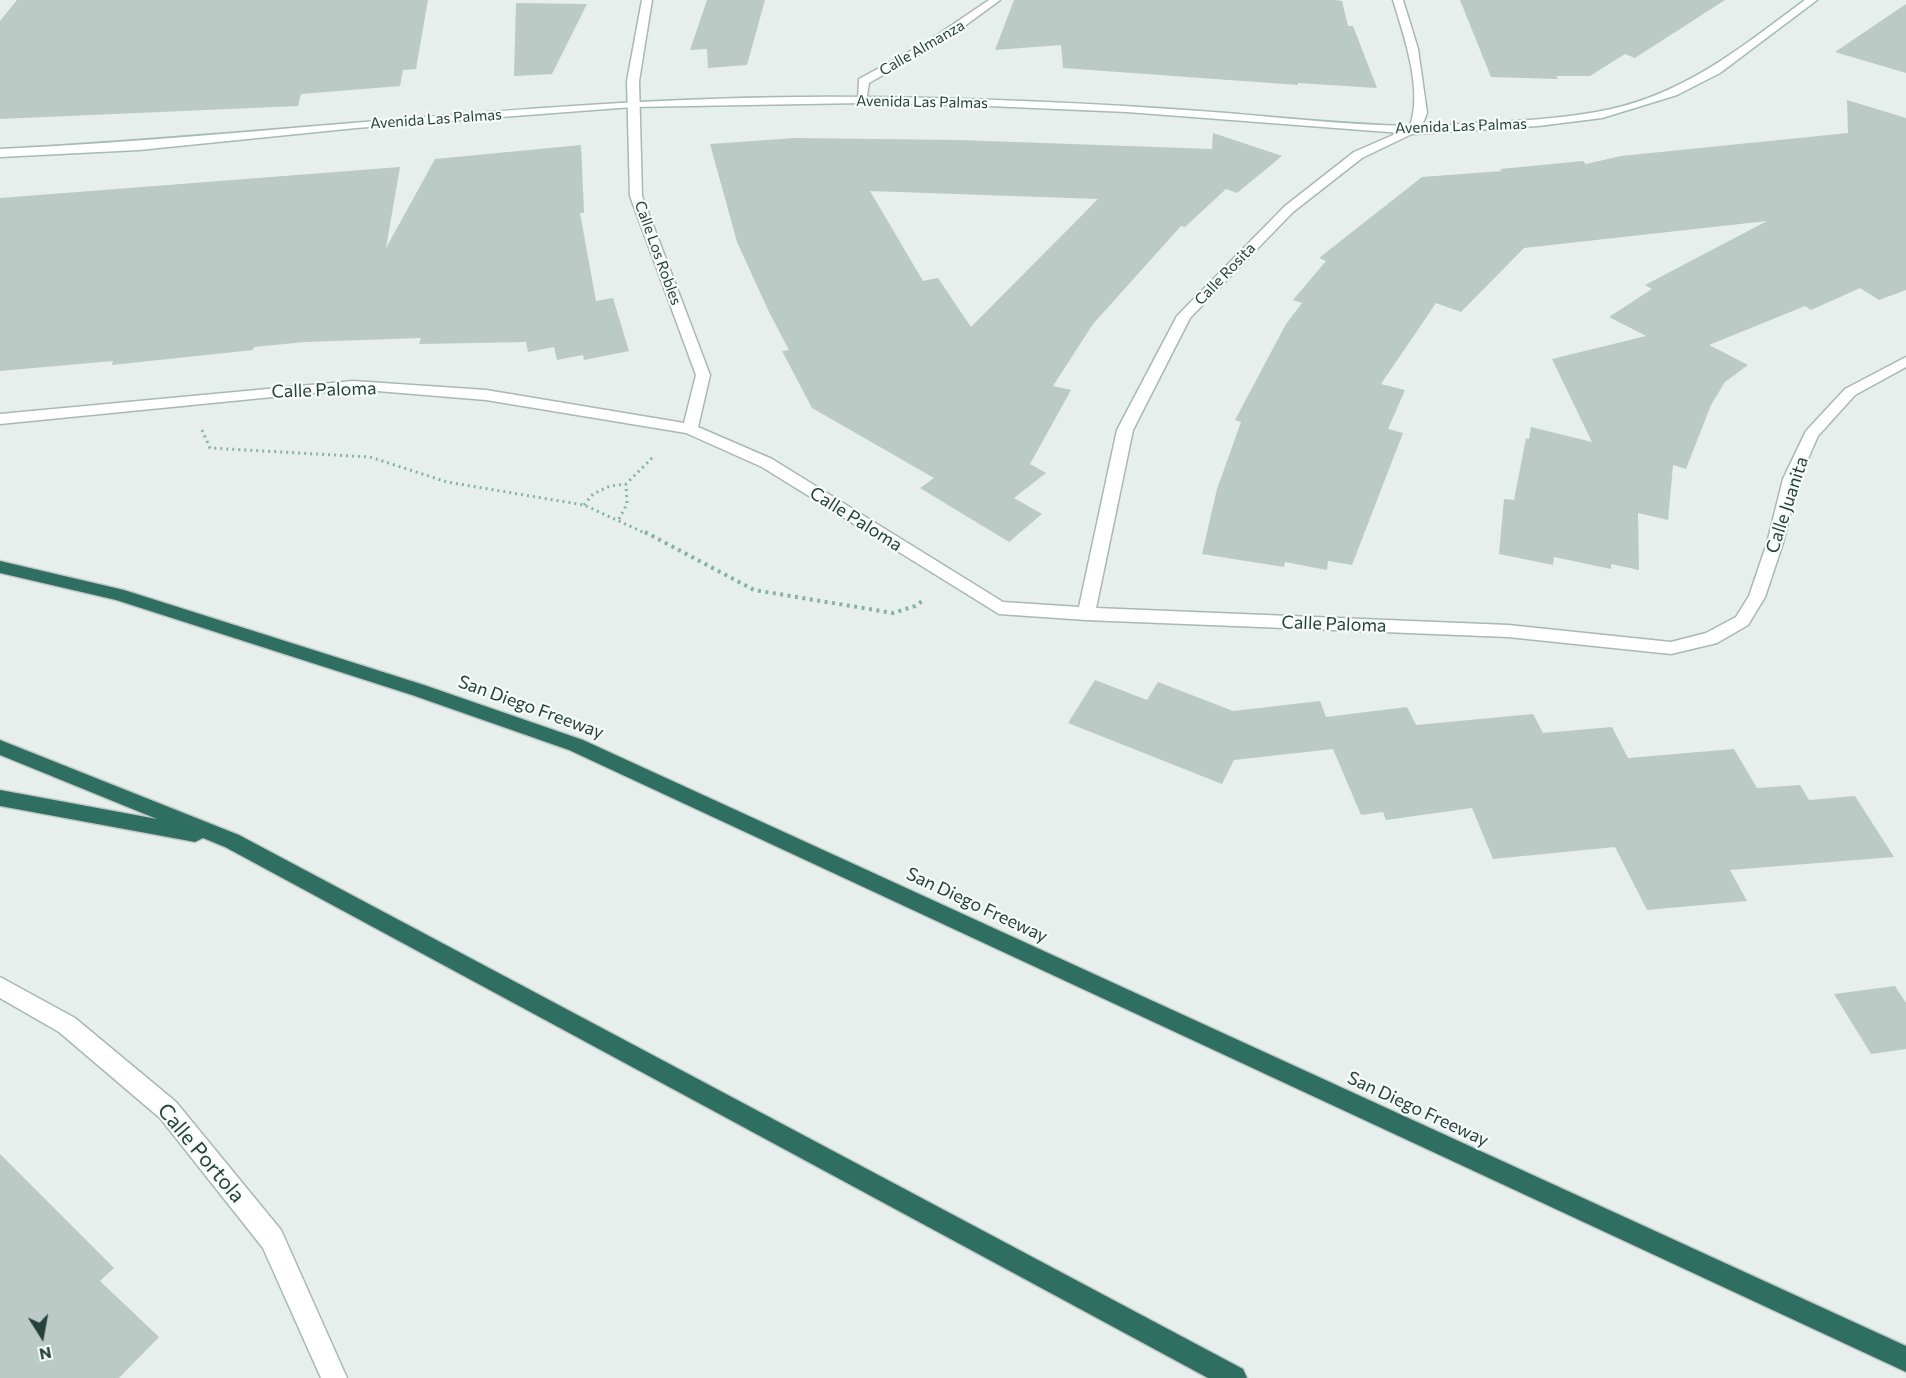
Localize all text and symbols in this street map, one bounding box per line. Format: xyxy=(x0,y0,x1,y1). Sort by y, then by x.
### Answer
street label: Calle Almanza xyxy=(876,16,968,80)
street label: Avenida Las Palmas xyxy=(856,92,988,112)
street label: Avenida Las Palmas xyxy=(370,105,502,133)
street label: Avenida Las Palmas xyxy=(1395,115,1527,137)
street label: Calle Los Robles xyxy=(631,198,685,308)
street label: Calle Rosita xyxy=(1191,239,1259,309)
street label: Calle Paloma xyxy=(271,377,377,403)
street label: Calle Juanita xyxy=(1761,454,1813,556)
street label: Calle Paloma xyxy=(806,482,906,556)
street label: Calle Paloma xyxy=(1281,611,1387,637)
street label: San Diego Freeway xyxy=(455,671,607,743)
street label: San Diego Freeway xyxy=(903,863,1051,947)
street label: San Diego Freeway xyxy=(1344,1067,1492,1151)
street label: Calle Portola xyxy=(152,1098,250,1208)
north arrow xyxy=(12,1306,72,1366)
text: N xyxy=(38,1344,53,1365)

